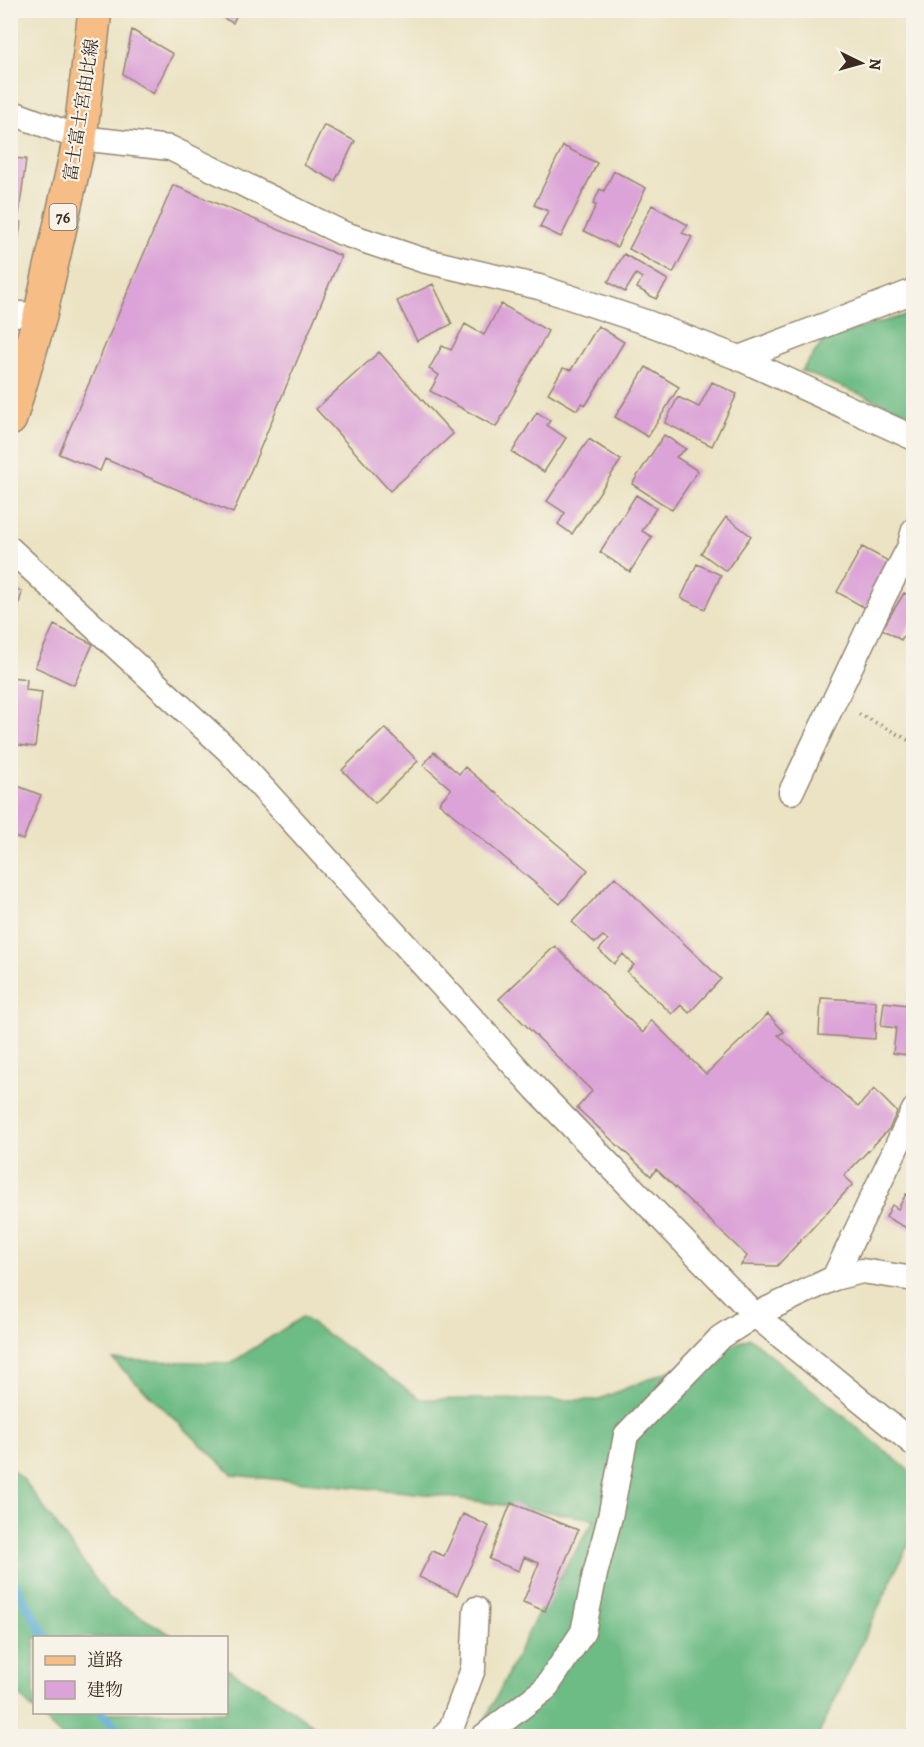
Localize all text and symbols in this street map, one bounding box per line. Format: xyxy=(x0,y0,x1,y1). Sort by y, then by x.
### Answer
north arrow xyxy=(831,33,891,93)
street label: 富士富士宮由比線 xyxy=(58,37,104,183)
text: N xyxy=(863,57,886,71)
road number: 76 xyxy=(50,204,76,230)
legend xyxy=(33,1636,228,1714)
text: 道路 xyxy=(87,1648,123,1672)
text: 建物 xyxy=(87,1678,123,1702)

